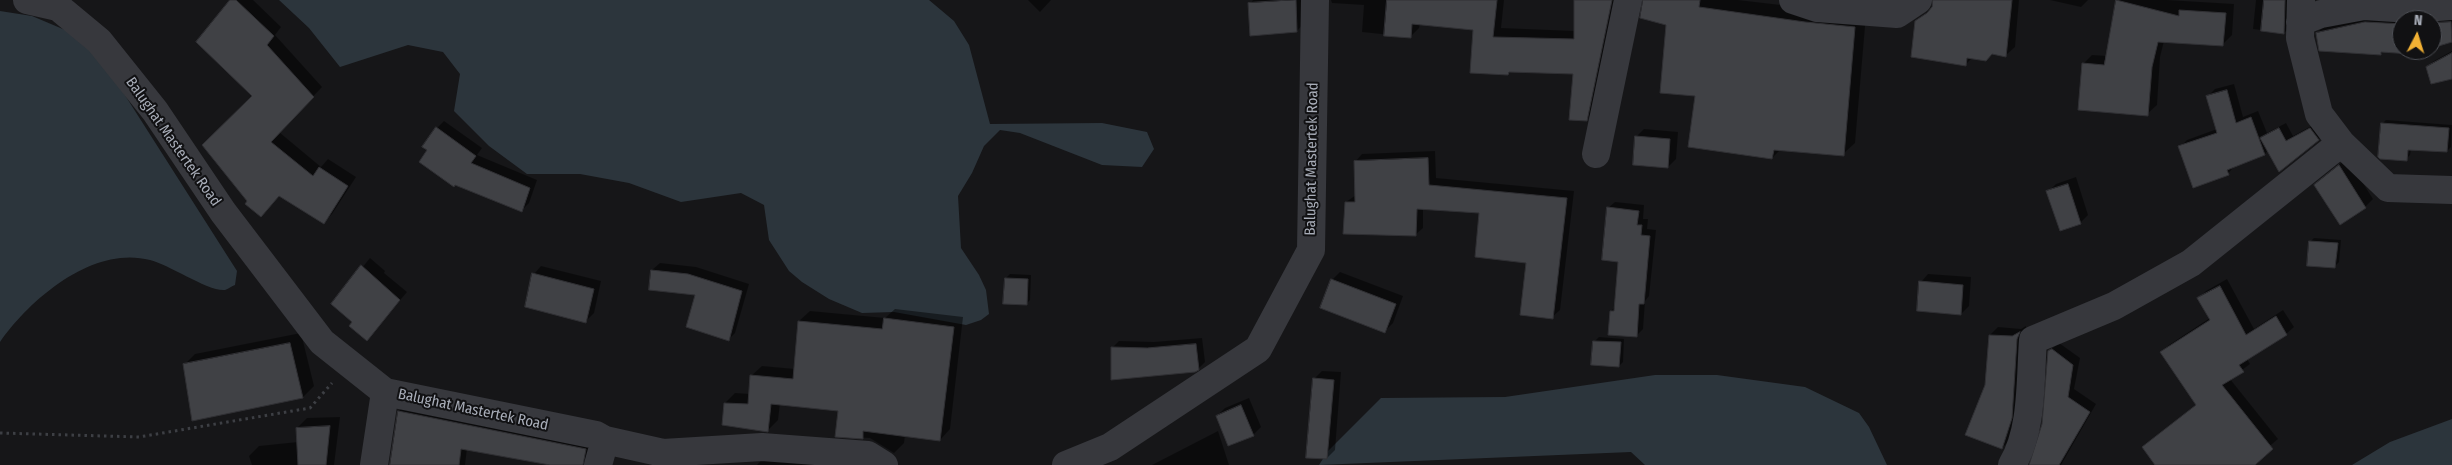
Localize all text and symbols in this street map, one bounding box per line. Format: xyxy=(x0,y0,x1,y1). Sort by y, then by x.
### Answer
north arrow xyxy=(2392,10,2442,60)
text: N xyxy=(2413,12,2423,29)
street label: Balughat Mastertek Road xyxy=(122,74,224,210)
street label: Balughat Mastertek Road xyxy=(1302,82,1322,236)
street label: Balughat Mastertek Road xyxy=(396,385,550,435)

